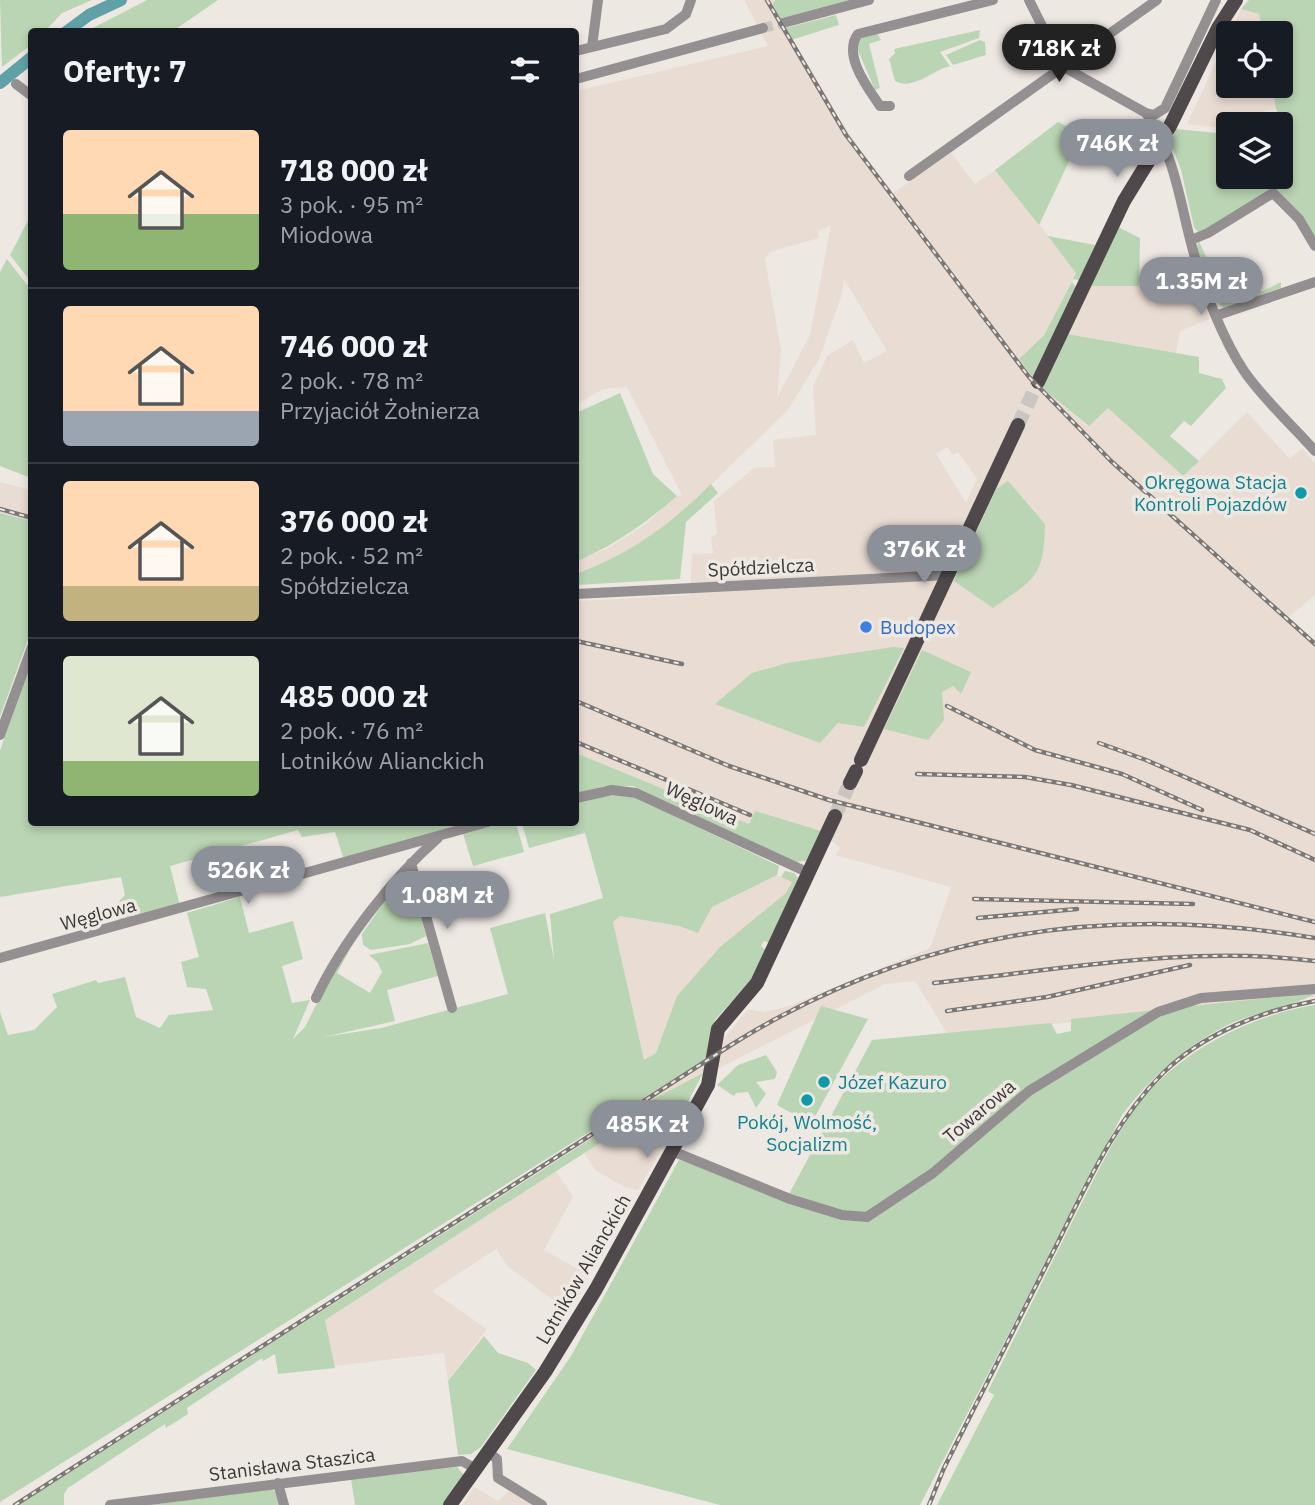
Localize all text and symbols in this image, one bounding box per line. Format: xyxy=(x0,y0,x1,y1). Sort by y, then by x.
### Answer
map controls xyxy=(1216,21,1293,189)
button: locate xyxy=(1216,21,1293,98)
pin: 718K zł xyxy=(994,24,1124,84)
text: 718K zł xyxy=(1018,32,1100,62)
text: Oferty: 7 xyxy=(63,51,187,90)
icon: filters xyxy=(506,51,544,89)
button: layers xyxy=(1216,112,1293,189)
pin: 746K zł xyxy=(1052,120,1182,179)
text: 746K zł xyxy=(1076,127,1158,157)
text: 718 000 zł xyxy=(280,150,427,189)
icon: home xyxy=(119,158,203,242)
text: 3 pok. · 95 m² xyxy=(280,189,423,219)
text: Miodowa xyxy=(280,219,373,249)
pin: 1.35M zł xyxy=(1129,258,1273,317)
text: 1.35M zł xyxy=(1155,265,1247,295)
text: 746 000 zł xyxy=(280,326,427,365)
icon: home xyxy=(119,334,203,418)
text: 2 pok. · 78 m² xyxy=(280,365,423,395)
text: Przyjaciół Żołnierza xyxy=(280,395,480,425)
place label: Okręgowa Stacja Kontroli Pojazdów xyxy=(1134,470,1287,516)
marker: Okręgowa Stacja Kontroli Pojazdów xyxy=(1293,485,1309,501)
text: 376 000 zł xyxy=(280,501,427,540)
icon: home xyxy=(119,509,203,593)
pin: 376K zł xyxy=(859,526,989,585)
text: 376K zł xyxy=(883,533,965,563)
text: 2 pok. · 52 m² xyxy=(280,540,423,570)
street label: Spółdzielcza xyxy=(707,552,815,582)
text: Spółdzielcza xyxy=(280,570,409,600)
place label: Budopex xyxy=(880,615,956,639)
marker: Budopex xyxy=(858,619,874,635)
text: 485 000 zł xyxy=(280,676,427,715)
icon: home xyxy=(119,684,203,768)
text: 2 pok. · 76 m² xyxy=(280,715,423,745)
text: Lotników Alianckich xyxy=(280,745,485,775)
street label: Węglowa xyxy=(662,776,742,830)
pin: 526K zł xyxy=(183,846,313,906)
text: 526K zł xyxy=(207,854,289,884)
pin: 1.08M zł xyxy=(375,872,519,931)
text: 1.08M zł xyxy=(401,879,493,909)
street label: Węglowa xyxy=(58,892,138,936)
place label: Józef Kazuro xyxy=(838,1070,947,1094)
marker: Józef Kazuro xyxy=(816,1074,832,1090)
street label: Towarowa xyxy=(938,1074,1020,1148)
marker: Pokój, Wolmość, Socjalizm xyxy=(799,1092,815,1108)
pin: 485K zł xyxy=(582,1100,712,1160)
text: 485K zł xyxy=(606,1108,688,1138)
place label: Pokój, Wolmość, Socjalizm xyxy=(737,1110,877,1156)
street label: Lotników Alianckich xyxy=(530,1190,636,1348)
street label: Stanisława Staszica xyxy=(208,1442,376,1486)

